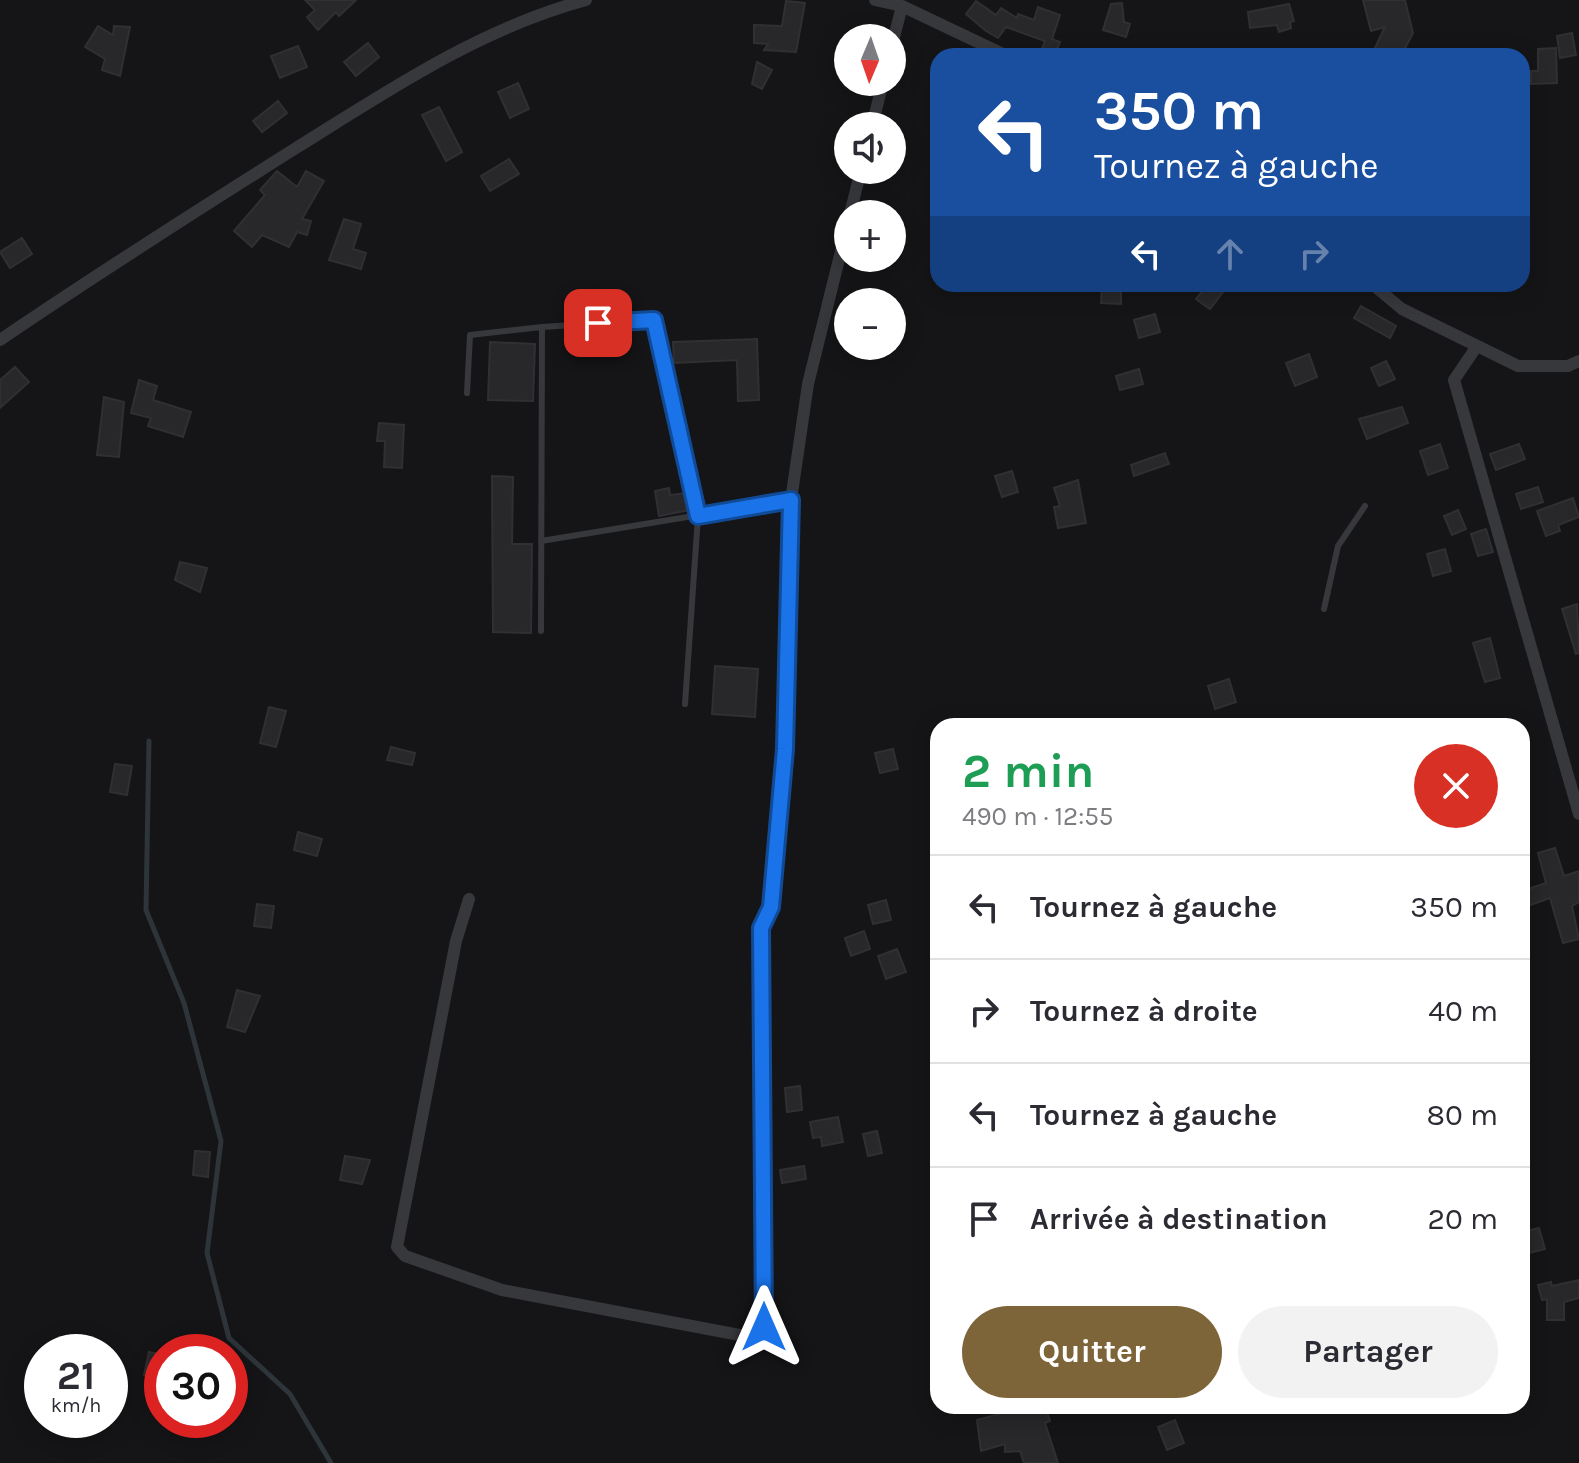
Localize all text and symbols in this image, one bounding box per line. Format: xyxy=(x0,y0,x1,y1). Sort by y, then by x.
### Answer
north arrow xyxy=(834,24,906,96)
map controls xyxy=(834,24,906,360)
text: 350 m xyxy=(1094,78,1264,143)
icon: left xyxy=(962,80,1066,184)
button: sound xyxy=(834,112,906,184)
text: Tournez à gauche xyxy=(1094,145,1379,187)
button: + xyxy=(834,200,906,272)
icon: left xyxy=(1124,232,1168,276)
icon: ahead xyxy=(1208,232,1252,276)
icon: right xyxy=(1292,232,1336,276)
button: − xyxy=(834,288,906,360)
pin xyxy=(564,289,632,357)
icon: arrive xyxy=(576,301,620,345)
text: 2 min xyxy=(962,743,1094,799)
button: close xyxy=(1414,744,1498,828)
text: 490 m · 12:55 xyxy=(962,801,1114,832)
icon: left xyxy=(962,885,1006,929)
text: Tournez à gauche xyxy=(1030,889,1277,925)
text: 350 m xyxy=(1410,889,1498,925)
icon: right xyxy=(962,989,1006,1033)
text: Tournez à droite xyxy=(1030,993,1258,1029)
text: 40 m xyxy=(1428,993,1498,1029)
icon: left xyxy=(962,1093,1006,1137)
text: Tournez à gauche xyxy=(1030,1097,1277,1133)
text: 80 m xyxy=(1427,1097,1498,1133)
icon: arrive xyxy=(962,1197,1006,1241)
text: Arrivée à destination xyxy=(1030,1201,1328,1237)
text: 20 m xyxy=(1428,1201,1498,1237)
position arrow xyxy=(722,1285,806,1369)
button: Quitter xyxy=(962,1306,1222,1398)
button: Partager xyxy=(1238,1306,1498,1398)
speed limit sign: 30 xyxy=(144,1334,248,1438)
text: 21 xyxy=(57,1352,95,1399)
text: km/h xyxy=(51,1394,101,1417)

